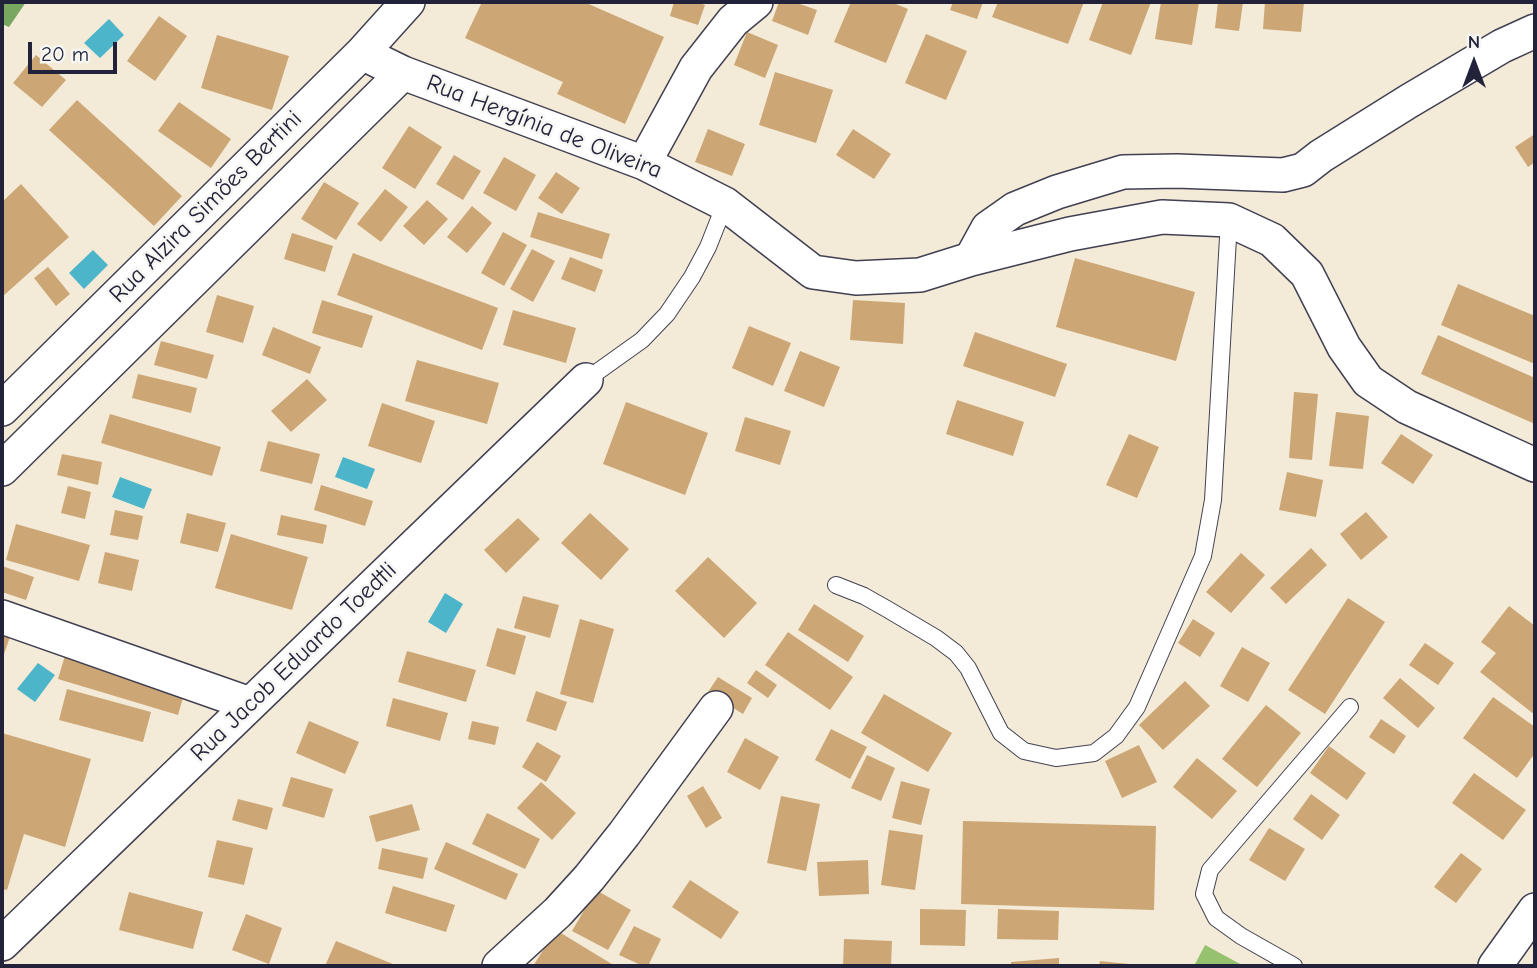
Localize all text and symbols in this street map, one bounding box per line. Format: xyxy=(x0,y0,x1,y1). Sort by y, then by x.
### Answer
scale bar xyxy=(32,28,121,72)
north arrow xyxy=(1439,28,1509,98)
text: N xyxy=(1468,31,1480,53)
text: 20 m xyxy=(41,42,89,66)
street label: Rua Hergínia de Oliveira xyxy=(422,69,666,185)
street label: Rua Alzira Simões Bertini xyxy=(104,105,308,309)
street label: Rua Jacob Eduardo Toedtli xyxy=(185,556,403,768)

